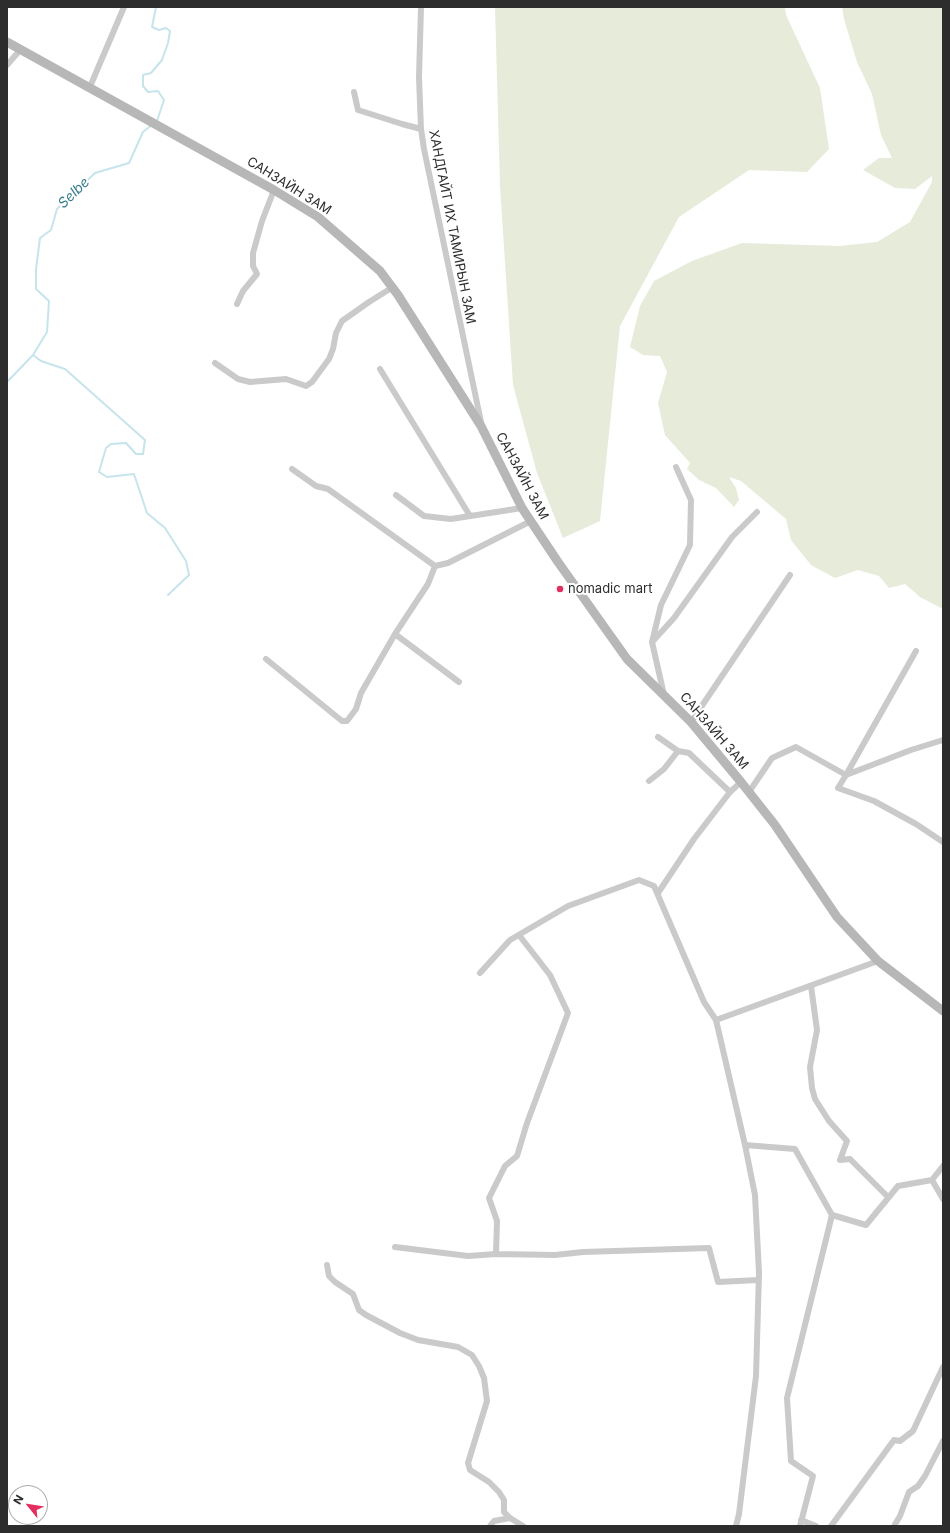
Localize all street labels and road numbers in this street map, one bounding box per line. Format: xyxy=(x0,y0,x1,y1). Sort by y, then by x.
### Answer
street label: ХАНДГАЙТ ИХ ТАМИРЫН ЗАМ xyxy=(426,129,478,325)
street label: САНЗАЙН ЗАМ xyxy=(244,154,334,218)
street label: САНЗАЙН ЗАМ xyxy=(492,430,552,522)
street label: САНЗАЙН ЗАМ xyxy=(676,689,752,773)

